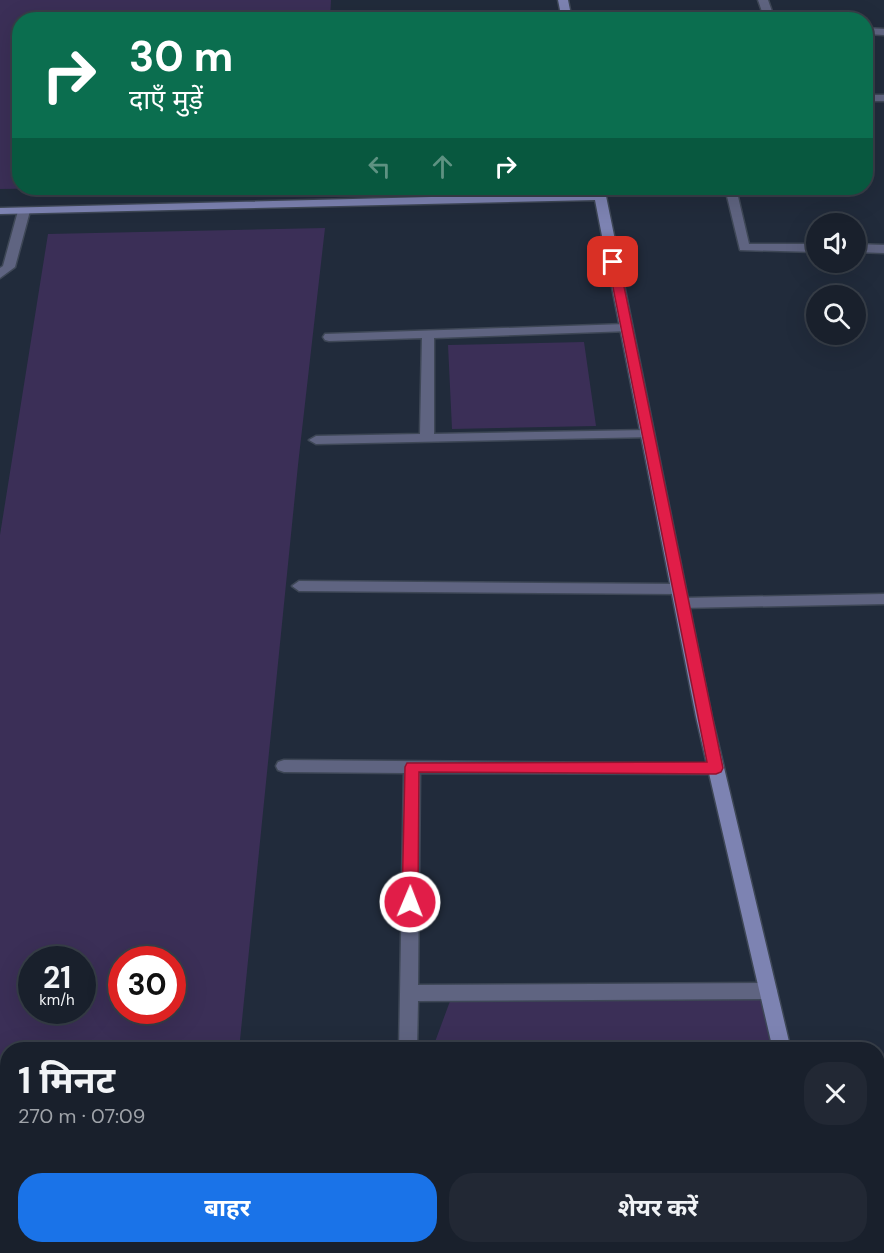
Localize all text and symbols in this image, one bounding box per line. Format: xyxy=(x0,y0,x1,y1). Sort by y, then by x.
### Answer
text: 30 m xyxy=(129,29,233,84)
icon: right xyxy=(30,36,108,114)
text: दाएँ मुड़ें xyxy=(129,82,203,117)
icon: left xyxy=(363,150,396,183)
icon: ahead xyxy=(426,150,459,183)
icon: right xyxy=(489,150,522,183)
map controls xyxy=(806,213,866,345)
button: sound xyxy=(806,213,866,273)
pin xyxy=(587,236,638,287)
icon: arrive xyxy=(596,245,629,278)
button: search xyxy=(806,285,866,345)
position arrow xyxy=(378,870,442,934)
speed limit sign: 30 xyxy=(108,946,186,1024)
text: 21 xyxy=(43,958,71,997)
text: km/h xyxy=(39,990,75,1010)
text: 1 मिनट xyxy=(18,1057,115,1104)
button: close xyxy=(804,1062,867,1125)
text: 270 m · 07:09 xyxy=(18,1103,145,1129)
button: बाहर xyxy=(18,1173,437,1242)
button: शेयर करें xyxy=(449,1173,867,1242)

